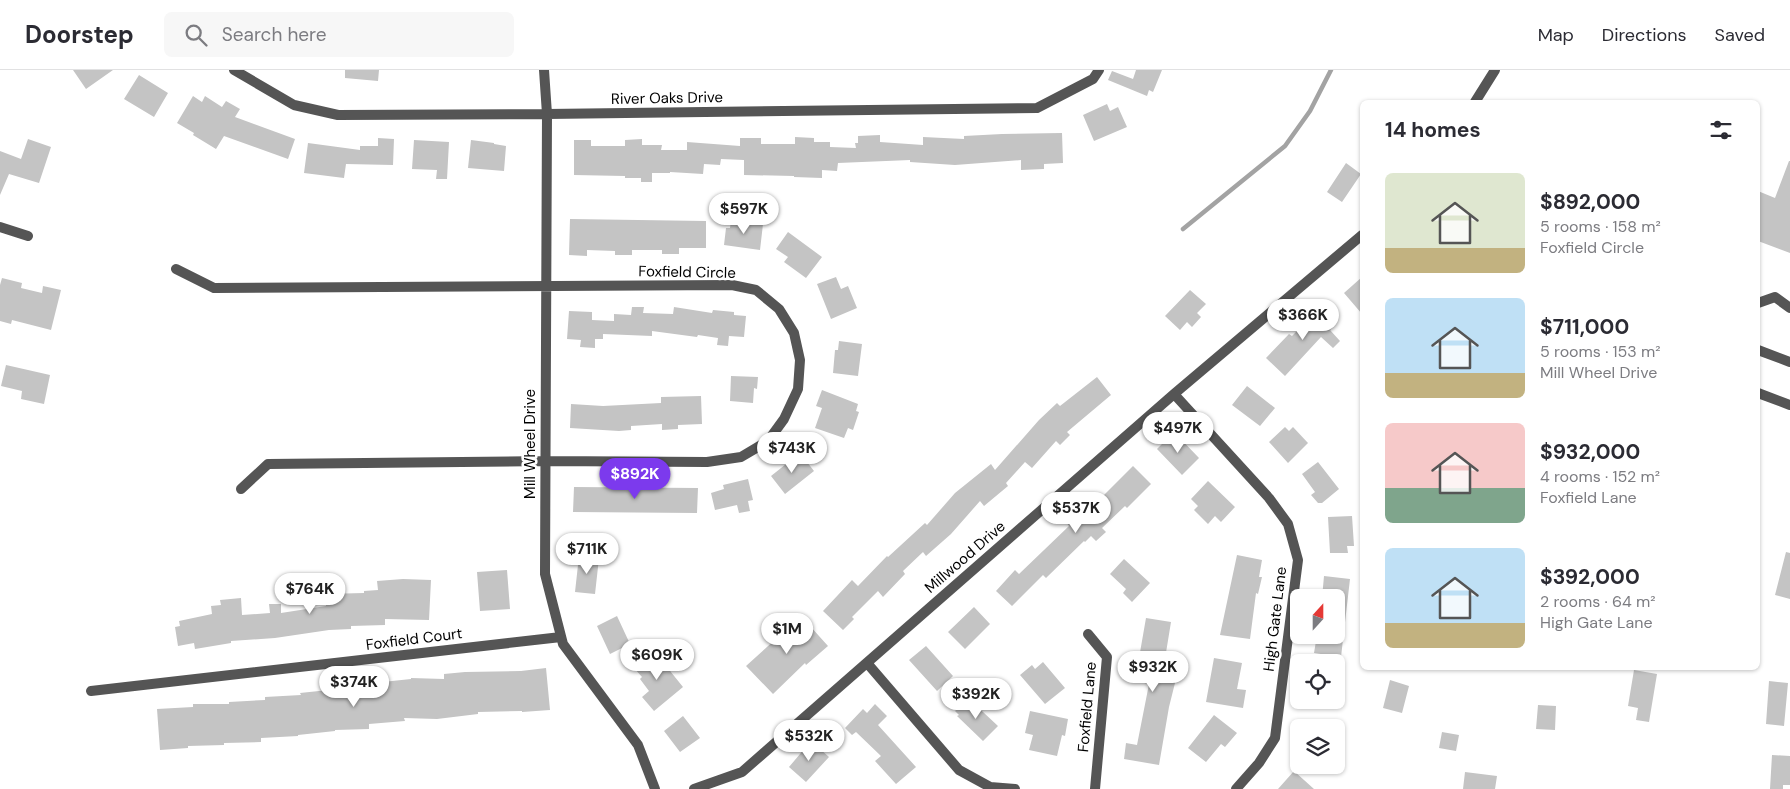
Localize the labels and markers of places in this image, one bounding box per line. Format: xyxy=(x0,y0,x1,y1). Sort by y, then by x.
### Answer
pin: $597K xyxy=(709,192,779,235)
pin: $366K xyxy=(1268,298,1338,341)
pin: $497K xyxy=(1143,412,1213,454)
pin: $743K xyxy=(757,432,827,474)
pin: $892K xyxy=(600,458,670,500)
pin: $537K xyxy=(1041,492,1111,534)
pin: $711K xyxy=(552,532,622,575)
pin: $764K xyxy=(275,572,345,615)
pin: $1M xyxy=(763,612,811,655)
pin: $609K xyxy=(622,638,692,681)
pin: $932K xyxy=(1118,650,1188,693)
pin: $374K xyxy=(319,666,389,708)
pin: $392K xyxy=(941,678,1011,720)
pin: $532K xyxy=(774,720,844,762)

